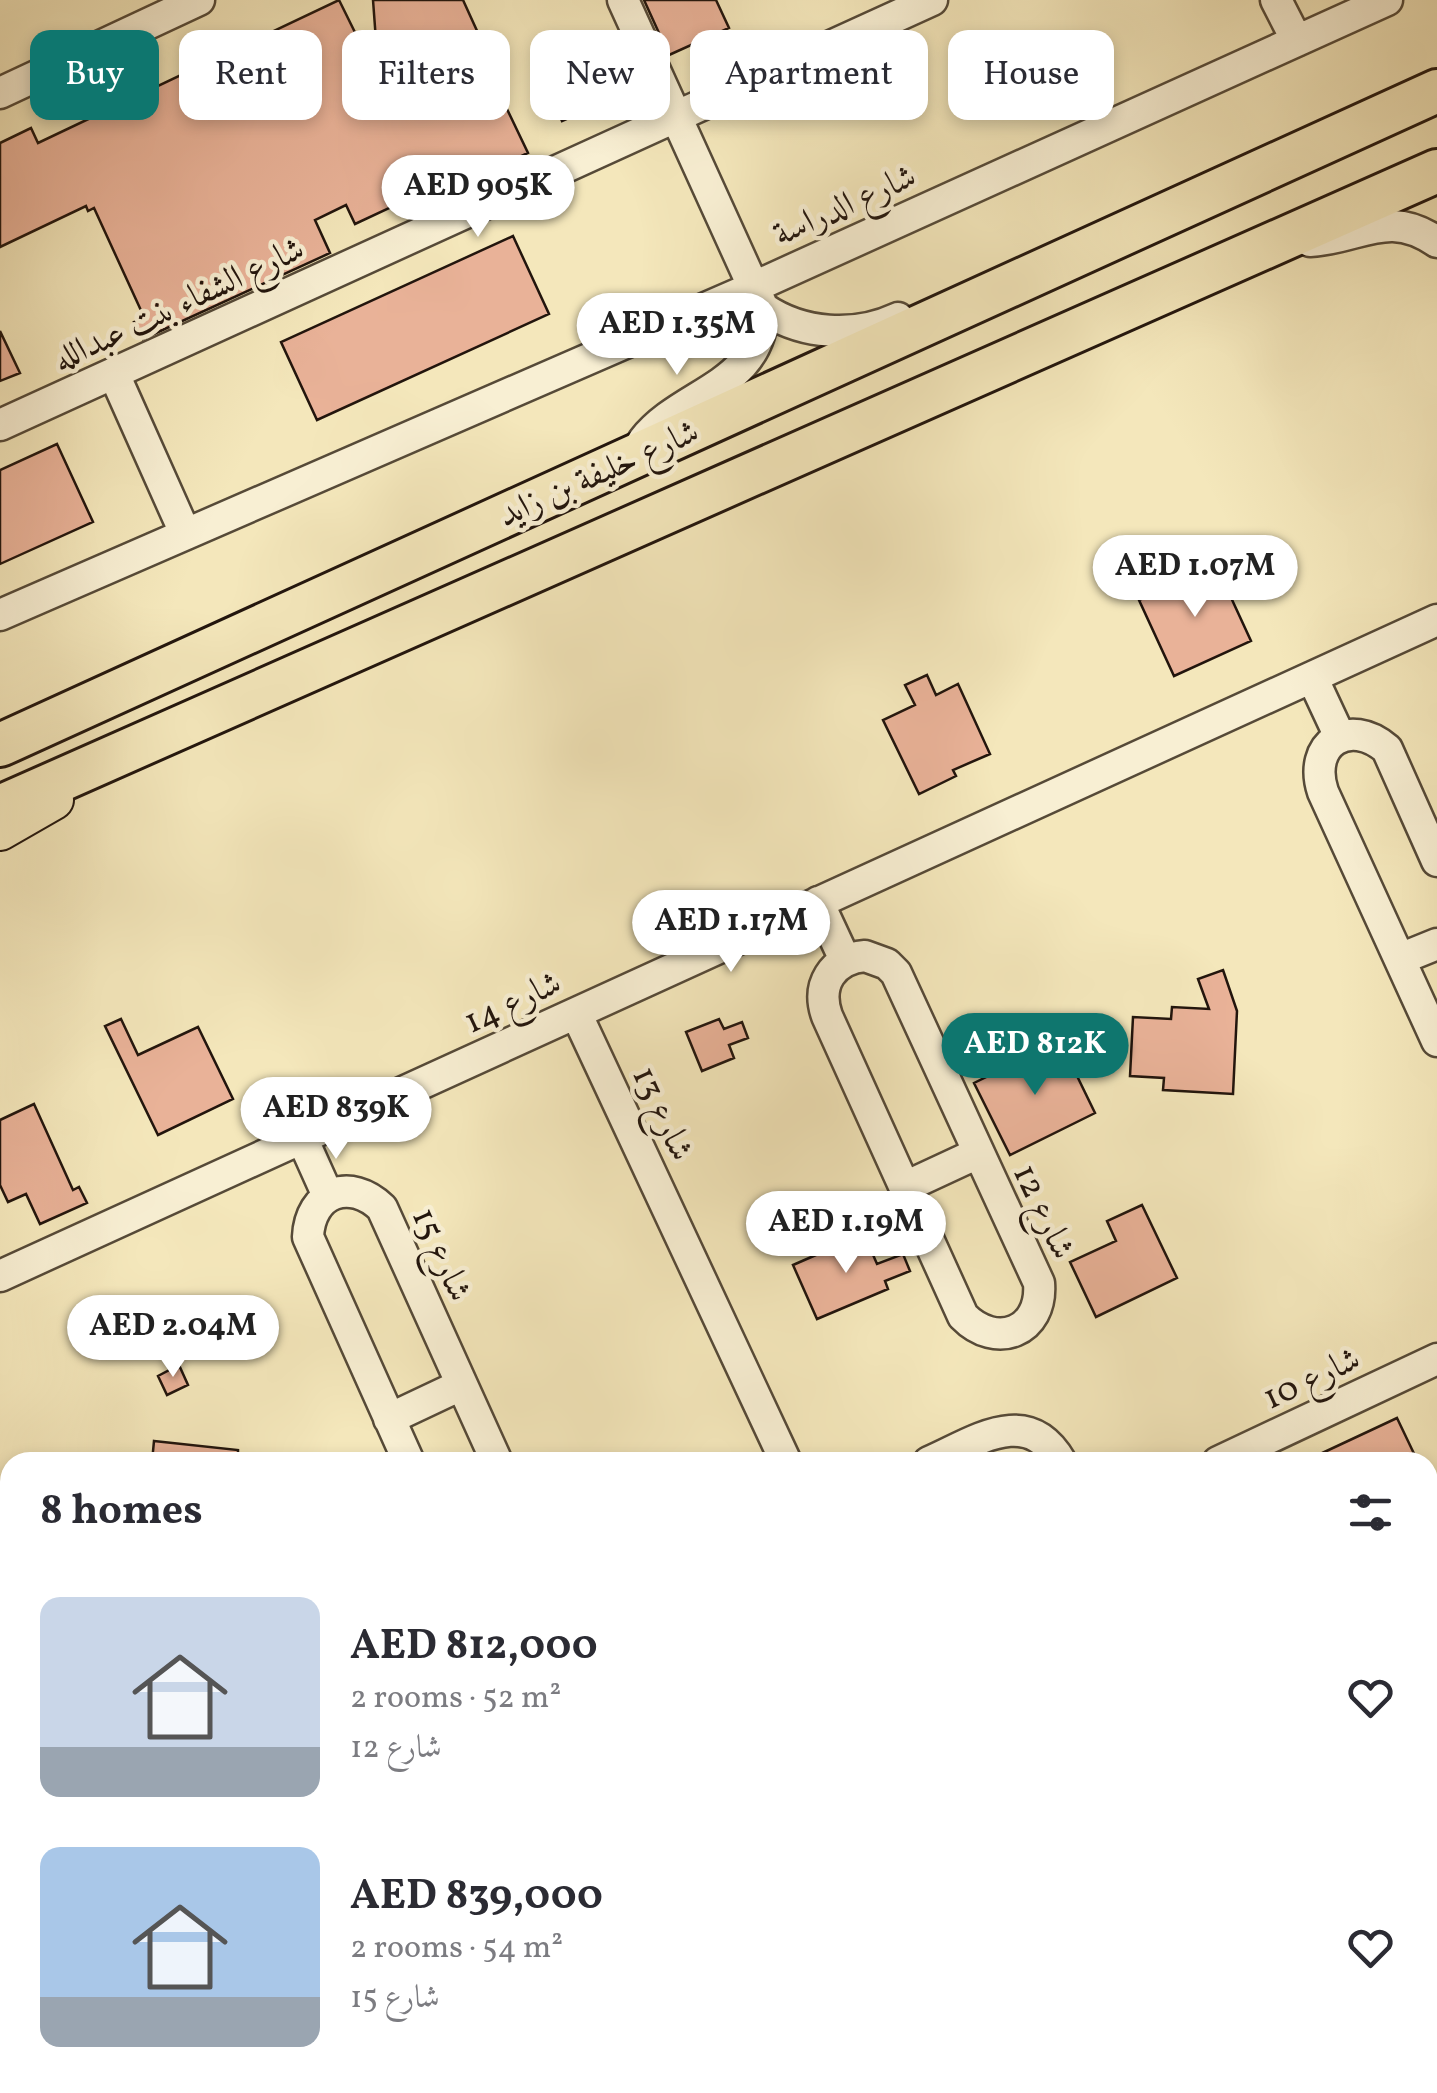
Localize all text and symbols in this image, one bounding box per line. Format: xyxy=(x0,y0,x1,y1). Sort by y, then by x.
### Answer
chip: Buy xyxy=(30,30,159,120)
chip: Rent xyxy=(179,30,322,120)
chip: Filters xyxy=(342,30,510,120)
chip: New xyxy=(530,30,670,120)
chip: Apartment xyxy=(690,30,928,120)
chip: House xyxy=(948,30,1114,120)
street label: شارع الدراسة xyxy=(766,154,925,261)
pin: AED 905K xyxy=(375,155,581,240)
text: AED 905K xyxy=(404,165,552,209)
street label: شارع الشفاء بنت عبدالله xyxy=(46,226,314,387)
pin: AED 1.35M xyxy=(563,293,791,378)
text: AED 1.35M xyxy=(599,303,755,347)
street label: شارع خليفة بن زايد xyxy=(491,409,708,542)
pin: AED 1.07M xyxy=(1081,535,1309,620)
text: AED 1.07M xyxy=(1115,545,1275,589)
pin: AED 1.17M xyxy=(617,890,845,975)
text: AED 1.17M xyxy=(654,900,808,944)
street label: شارع 14 xyxy=(457,960,571,1049)
pin: AED 812K xyxy=(932,1013,1138,1098)
text: AED 812K xyxy=(964,1023,1106,1067)
street label: شارع 13 xyxy=(617,1059,704,1170)
pin: AED 839K xyxy=(233,1077,439,1162)
text: AED 839K xyxy=(263,1087,409,1131)
street label: شارع 12 xyxy=(998,1157,1085,1269)
pin: AED 1.19M xyxy=(732,1191,960,1276)
street label: شارع 15 xyxy=(397,1201,482,1311)
text: AED 1.19M xyxy=(768,1201,924,1245)
pin: AED 2.04M xyxy=(59,1295,287,1380)
text: AED 2.04M xyxy=(89,1305,257,1349)
street label: شارع 10 xyxy=(1256,1336,1370,1425)
text: 8 homes xyxy=(40,1483,203,1542)
icon: filters xyxy=(1343,1485,1398,1540)
text: AED 812,000 xyxy=(350,1618,598,1677)
icon: home xyxy=(120,1637,240,1757)
icon: heart xyxy=(1343,1670,1398,1725)
text: 2 rooms · 52 m² xyxy=(350,1677,561,1721)
text: شارع 12 xyxy=(350,1727,442,1771)
text: AED 839,000 xyxy=(350,1868,603,1927)
icon: home xyxy=(120,1887,240,2007)
icon: heart xyxy=(1343,1920,1398,1975)
text: 2 rooms · 54 m² xyxy=(350,1927,563,1971)
text: شارع 15 xyxy=(350,1977,440,2021)

